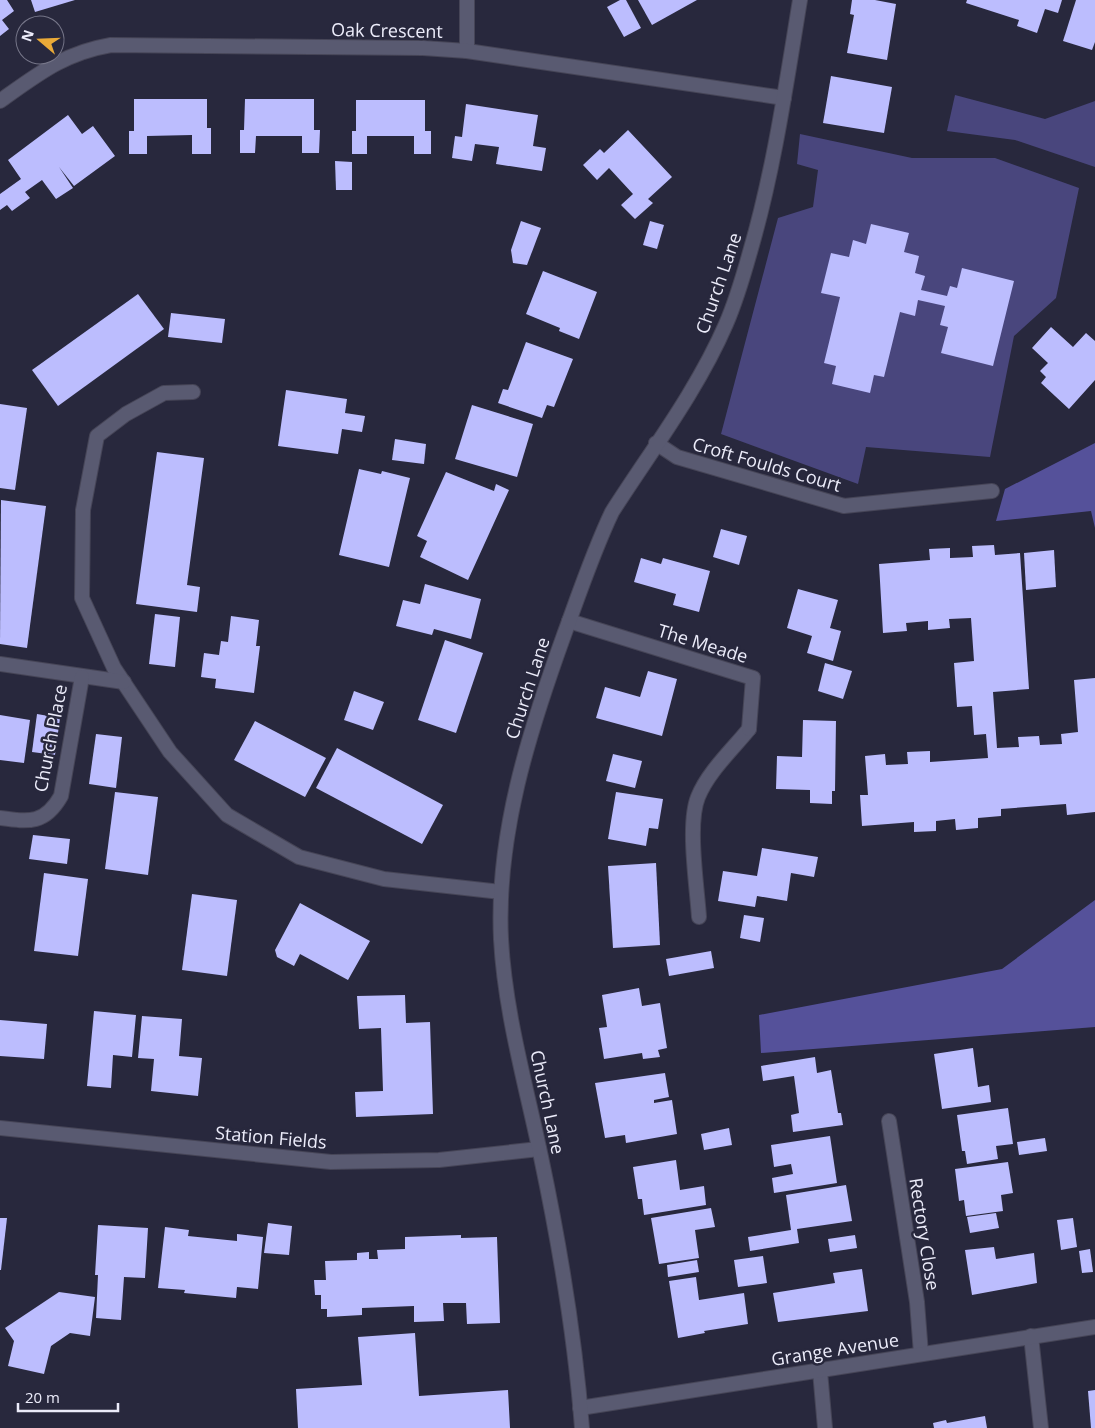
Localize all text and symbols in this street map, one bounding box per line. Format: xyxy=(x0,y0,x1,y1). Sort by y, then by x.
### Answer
north arrow xyxy=(15,15,65,65)
street label: Oak Crescent xyxy=(331,17,443,43)
text: N xyxy=(16,27,38,44)
street label: Church Lane xyxy=(689,229,747,337)
street label: Croft Foulds Court xyxy=(690,431,844,497)
street label: The Meade xyxy=(655,618,751,668)
street label: Church Lane xyxy=(499,634,555,742)
street label: Church Place xyxy=(28,682,72,794)
street label: Church Lane xyxy=(525,1048,571,1156)
street label: Station Fields xyxy=(214,1120,328,1154)
street label: Rectory Close xyxy=(904,1176,946,1292)
street label: Grange Avenue xyxy=(770,1327,900,1371)
scale bar xyxy=(18,1380,118,1412)
text: 20 m xyxy=(25,1387,60,1407)

